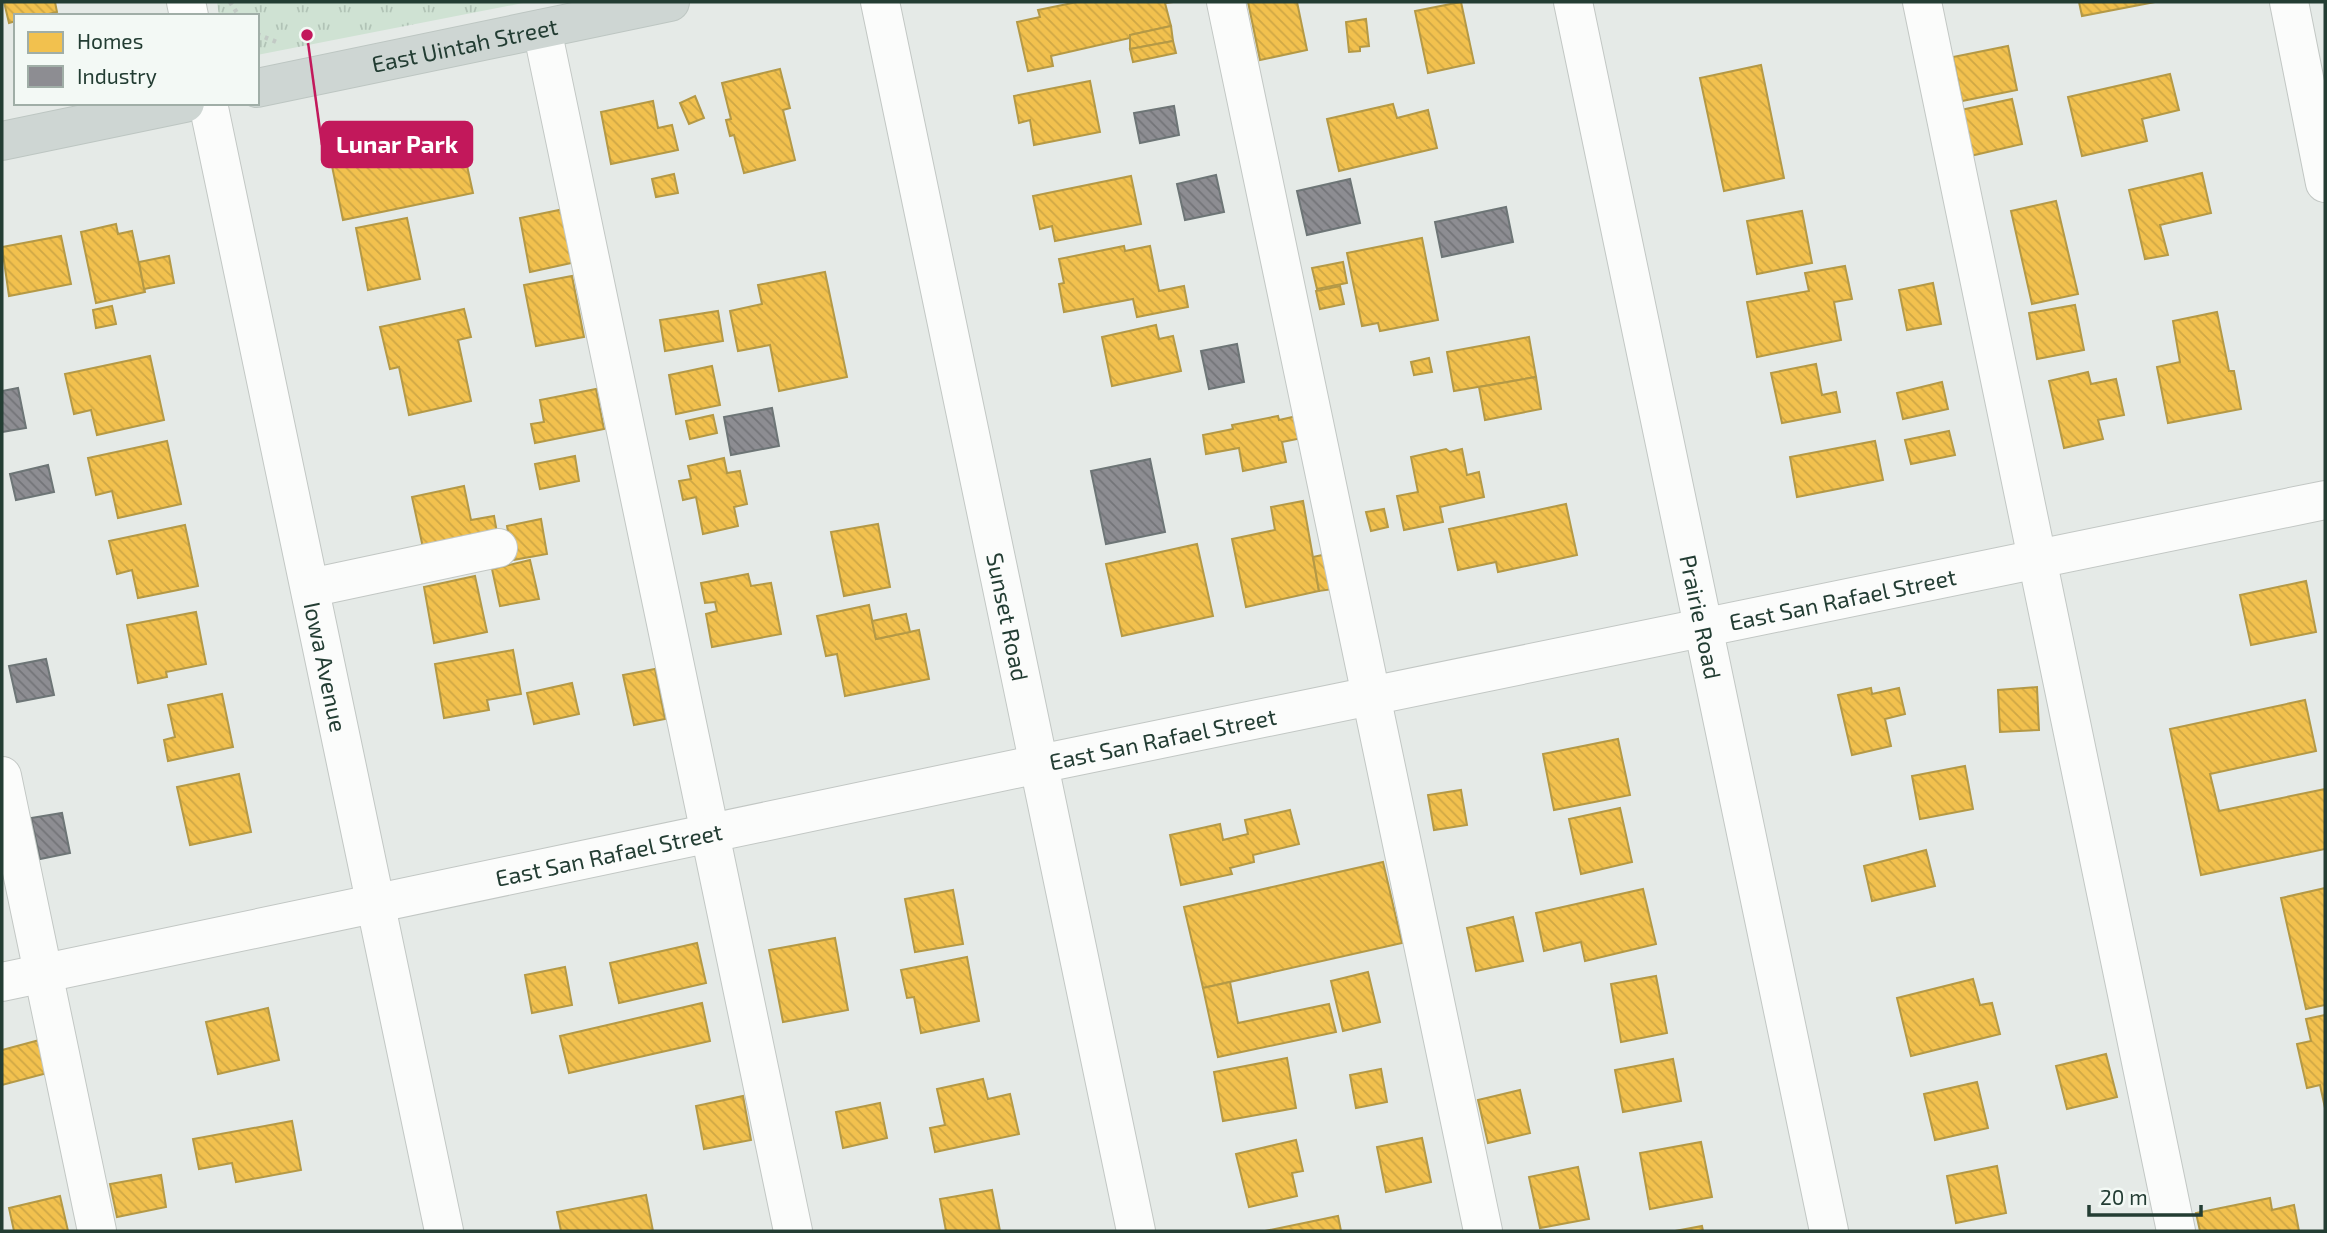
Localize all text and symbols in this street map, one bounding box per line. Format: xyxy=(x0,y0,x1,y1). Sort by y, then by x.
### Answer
street label: East Uintah Street xyxy=(369,12,560,78)
legend xyxy=(14,14,259,105)
text: Homes xyxy=(77,28,143,53)
text: Industry xyxy=(77,63,157,88)
callout: Lunar Park xyxy=(322,122,472,167)
text: Lunar Park xyxy=(336,129,459,158)
street label: Sunset Road xyxy=(981,550,1035,683)
street label: Prairie Road xyxy=(1674,552,1728,682)
street label: East San Rafael Street xyxy=(1727,562,1959,636)
street label: Iowa Avenue xyxy=(299,599,353,734)
street label: East San Rafael Street xyxy=(1047,702,1279,776)
street label: East San Rafael Street xyxy=(493,817,725,892)
scale bar xyxy=(2089,1174,2201,1218)
text: 20 m xyxy=(2100,1184,2148,1209)

